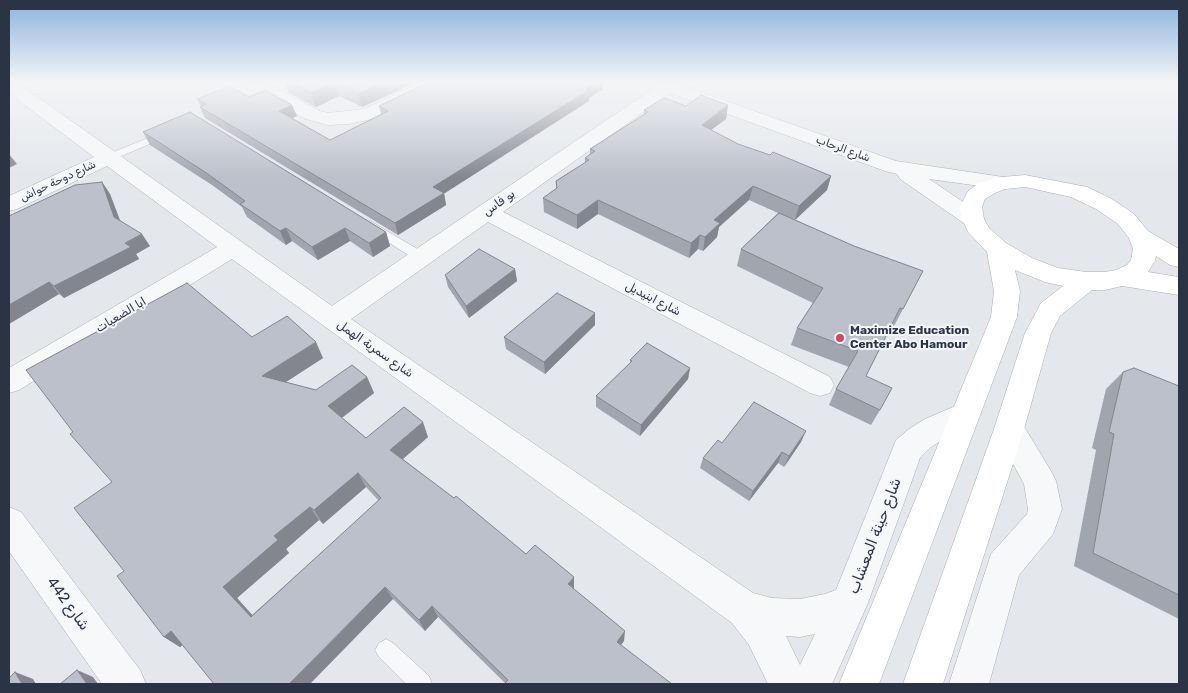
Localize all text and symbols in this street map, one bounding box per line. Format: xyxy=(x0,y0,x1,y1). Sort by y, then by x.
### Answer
street label: شارع الرحاب xyxy=(814,133,872,165)
street label: شارع دوحة حواش xyxy=(18,158,98,204)
street label: بو فاس xyxy=(480,187,518,219)
street label: شارع ابنيديل xyxy=(623,279,683,319)
street label: ابا الضعيات xyxy=(93,294,149,336)
street label: شارع سمرية الهمل xyxy=(334,317,416,381)
place label: Maximize Education Center Abo Hamour xyxy=(850,324,969,352)
marker: Maximize Education Center Abo Hamour xyxy=(834,332,846,344)
street label: شارع حينة المعشاب xyxy=(845,475,905,597)
street label: شارع 442 xyxy=(43,574,93,634)

